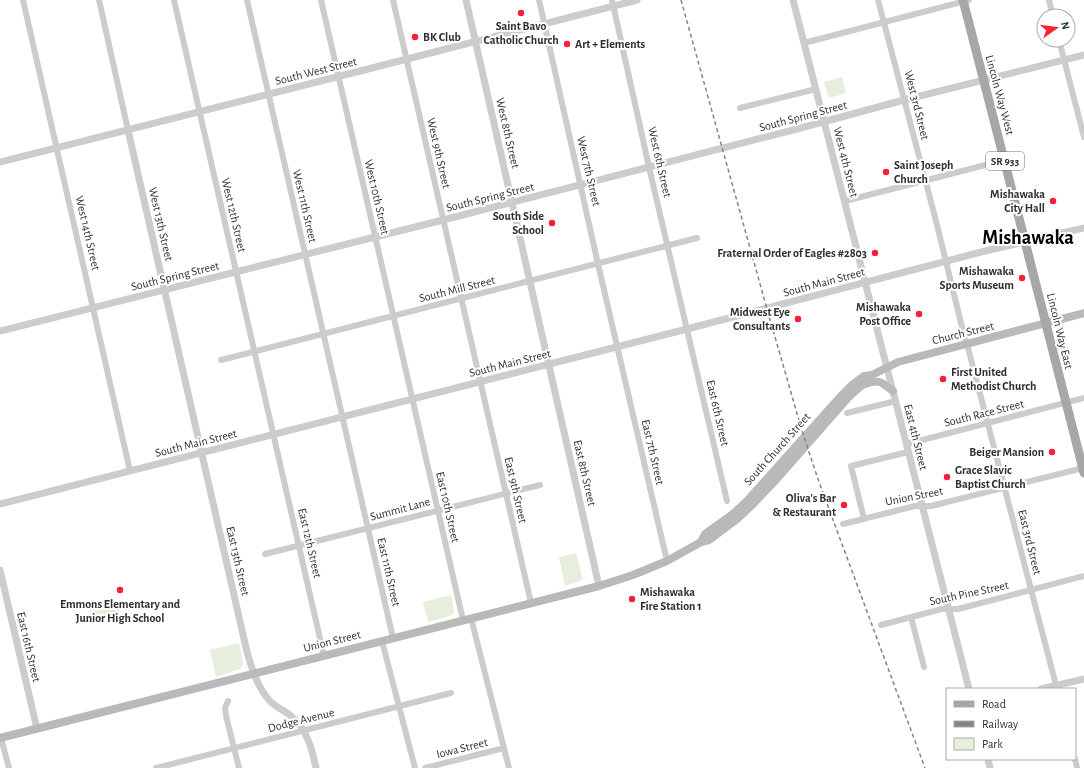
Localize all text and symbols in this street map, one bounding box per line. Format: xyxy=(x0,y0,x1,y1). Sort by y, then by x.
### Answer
marker: Saint Bavo Catholic Church xyxy=(516,8,526,18)
north arrow xyxy=(1036,8,1076,48)
place label: Saint Bavo Catholic Church xyxy=(483,20,559,46)
text: N xyxy=(1059,21,1071,31)
place label: BK Club xyxy=(423,31,461,43)
marker: BK Club xyxy=(410,32,420,42)
place label: Art + Elements xyxy=(575,38,646,50)
marker: Art + Elements xyxy=(562,39,572,49)
street label: Lincoln Way West xyxy=(983,54,1016,137)
street label: South West Street xyxy=(274,55,358,87)
street label: West 3rd Street xyxy=(903,69,931,141)
street label: West 8th Street xyxy=(494,97,522,170)
street label: South Spring Street xyxy=(758,98,848,133)
street label: West 9th Street xyxy=(425,117,453,190)
street label: West 6th Street xyxy=(646,126,674,199)
street label: West 4th Street xyxy=(831,126,861,199)
street label: West 7th Street xyxy=(575,135,603,207)
road number: SR 933 xyxy=(986,152,1024,170)
street label: West 10th Street xyxy=(363,158,392,236)
place label: Saint Joseph Church xyxy=(894,159,954,185)
marker: Saint Joseph Church xyxy=(881,167,891,177)
street label: West 11th Street xyxy=(291,168,319,244)
street label: West 12th Street xyxy=(220,177,248,253)
street label: South Spring Street xyxy=(445,180,535,214)
street label: West 13th Street xyxy=(147,186,175,262)
place label: Mishawaka City Hall xyxy=(990,188,1045,215)
street label: West 14th Street xyxy=(74,195,102,272)
marker: Mishawaka City Hall xyxy=(1048,196,1058,206)
place label: South Side School xyxy=(493,210,544,236)
marker: South Side School xyxy=(547,218,557,228)
district label: Mishawaka xyxy=(982,228,1074,248)
place label: Fraternal Order of Eagles #2803 xyxy=(717,247,867,259)
marker: Fraternal Order of Eagles #2803 xyxy=(870,248,880,258)
street label: South Spring Street xyxy=(130,259,220,293)
street label: South Main Street xyxy=(782,265,866,299)
place label: Mishawaka Sports Museum xyxy=(939,265,1014,291)
marker: Mishawaka Sports Museum xyxy=(1017,273,1027,283)
street label: South Mill Street xyxy=(418,274,496,304)
street label: Lincoln Way East xyxy=(1044,292,1075,371)
place label: Mishawaka Post Office xyxy=(856,301,911,327)
place label: Midwest Eye Consultants xyxy=(730,306,790,332)
marker: Mishawaka Post Office xyxy=(914,309,924,319)
marker: Midwest Eye Consultants xyxy=(793,314,803,324)
street label: Church Street xyxy=(931,319,995,346)
street label: South Main Street xyxy=(468,347,552,379)
place label: First United Methodist Church xyxy=(951,366,1036,392)
marker: First United Methodist Church xyxy=(938,374,948,384)
street label: East 6th Street xyxy=(705,379,731,447)
street label: South Race Street xyxy=(943,397,1025,429)
street label: East 4th Street xyxy=(902,403,930,471)
street label: South Church Street xyxy=(741,410,813,488)
street label: East 7th Street xyxy=(640,418,666,486)
street label: South Main Street xyxy=(154,427,238,459)
street label: East 8th Street xyxy=(572,439,598,507)
place label: Beiger Mansion xyxy=(969,446,1044,458)
marker: Beiger Mansion xyxy=(1047,447,1057,457)
street label: East 9th Street xyxy=(503,456,529,524)
place label: Grace Slavic Baptist Church xyxy=(955,464,1026,490)
street label: East 10th Street xyxy=(434,471,462,544)
marker: Grace Slavic Baptist Church xyxy=(942,472,952,482)
street label: Union Street xyxy=(884,484,944,507)
place label: Oliva's Bar & Restaurant xyxy=(773,492,837,518)
street label: Summit Lane xyxy=(369,495,431,523)
marker: Oliva's Bar & Restaurant xyxy=(839,500,849,510)
street label: East 12th Street xyxy=(296,507,324,579)
street label: East 3rd Street xyxy=(1016,508,1044,576)
street label: East 13th Street xyxy=(224,525,252,597)
street label: East 11th Street xyxy=(375,537,403,608)
street label: South Pine Street xyxy=(928,579,1010,607)
marker: Emmons Elementary and Junior High School xyxy=(115,585,125,595)
place label: Mishawaka Fire Station 1 xyxy=(640,586,702,612)
marker: Mishawaka Fire Station 1 xyxy=(627,594,637,604)
place label: Emmons Elementary and Junior High School xyxy=(60,598,181,624)
street label: East 16th Street xyxy=(15,611,43,683)
street label: Union Street xyxy=(302,628,362,654)
legend xyxy=(946,688,1076,760)
text: Road xyxy=(982,698,1006,710)
street label: Dodge Avenue xyxy=(266,706,336,734)
text: Railway xyxy=(982,718,1018,731)
street label: Iowa Street xyxy=(435,736,489,760)
text: Park xyxy=(982,738,1003,750)

